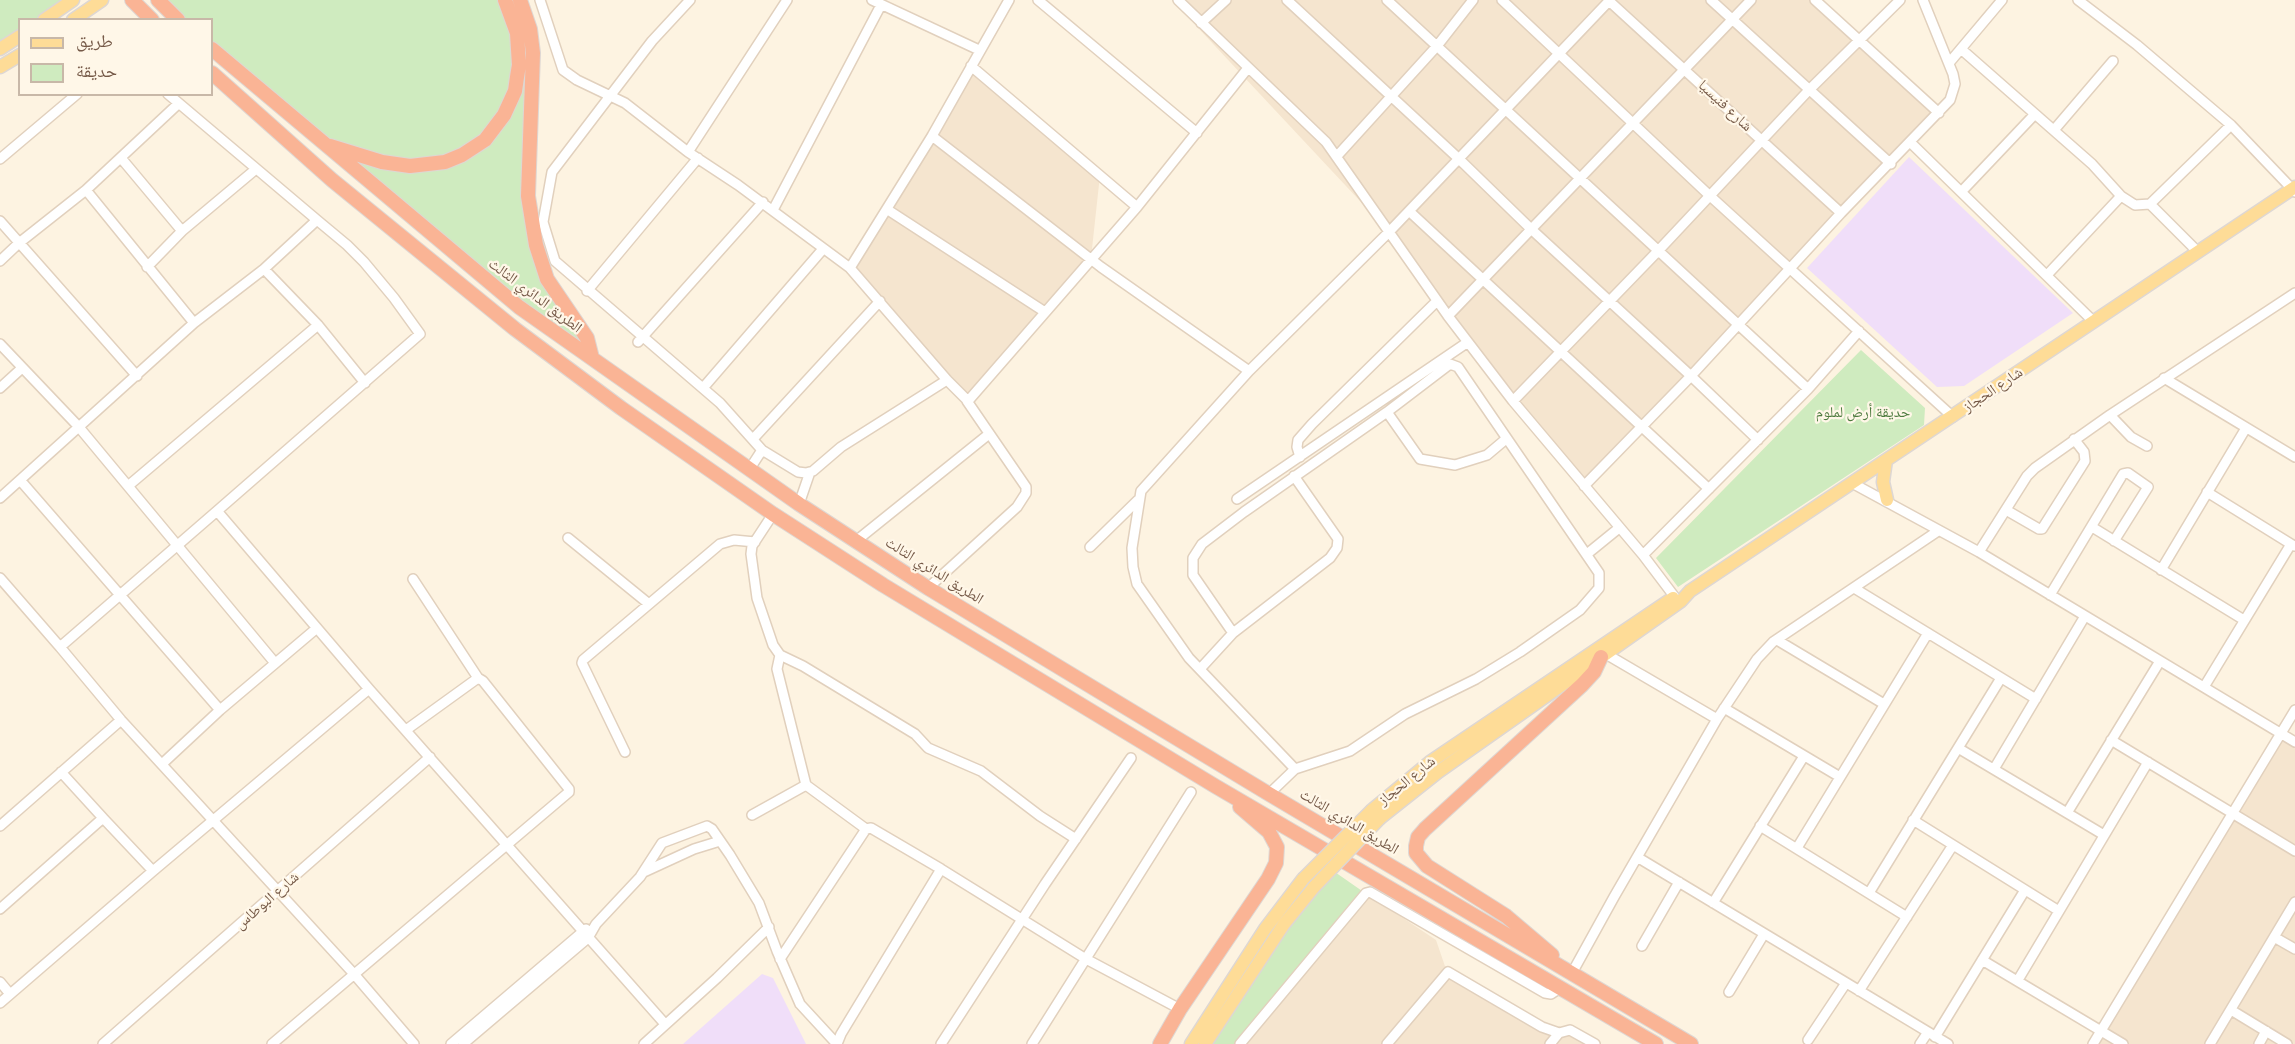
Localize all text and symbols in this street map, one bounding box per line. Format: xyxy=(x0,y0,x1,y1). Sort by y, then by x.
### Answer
legend xyxy=(18,18,213,96)
text: طريق xyxy=(76,30,113,52)
text: حديقة xyxy=(76,60,117,82)
street label: شارع فنيسيا xyxy=(1694,76,1756,136)
street label: الطريق الدائري الثالث xyxy=(485,255,585,337)
street label: شارع الحجاز xyxy=(1960,363,2026,417)
park label: حديقة أرض لملوم xyxy=(1816,404,1910,422)
street label: الطريق الدائري الثالث xyxy=(882,534,986,608)
street label: شارع الحجاز xyxy=(1375,752,1439,810)
street label: الطريق الدائري الثالث xyxy=(1296,785,1402,859)
street label: شارع البوطاس xyxy=(231,868,303,934)

